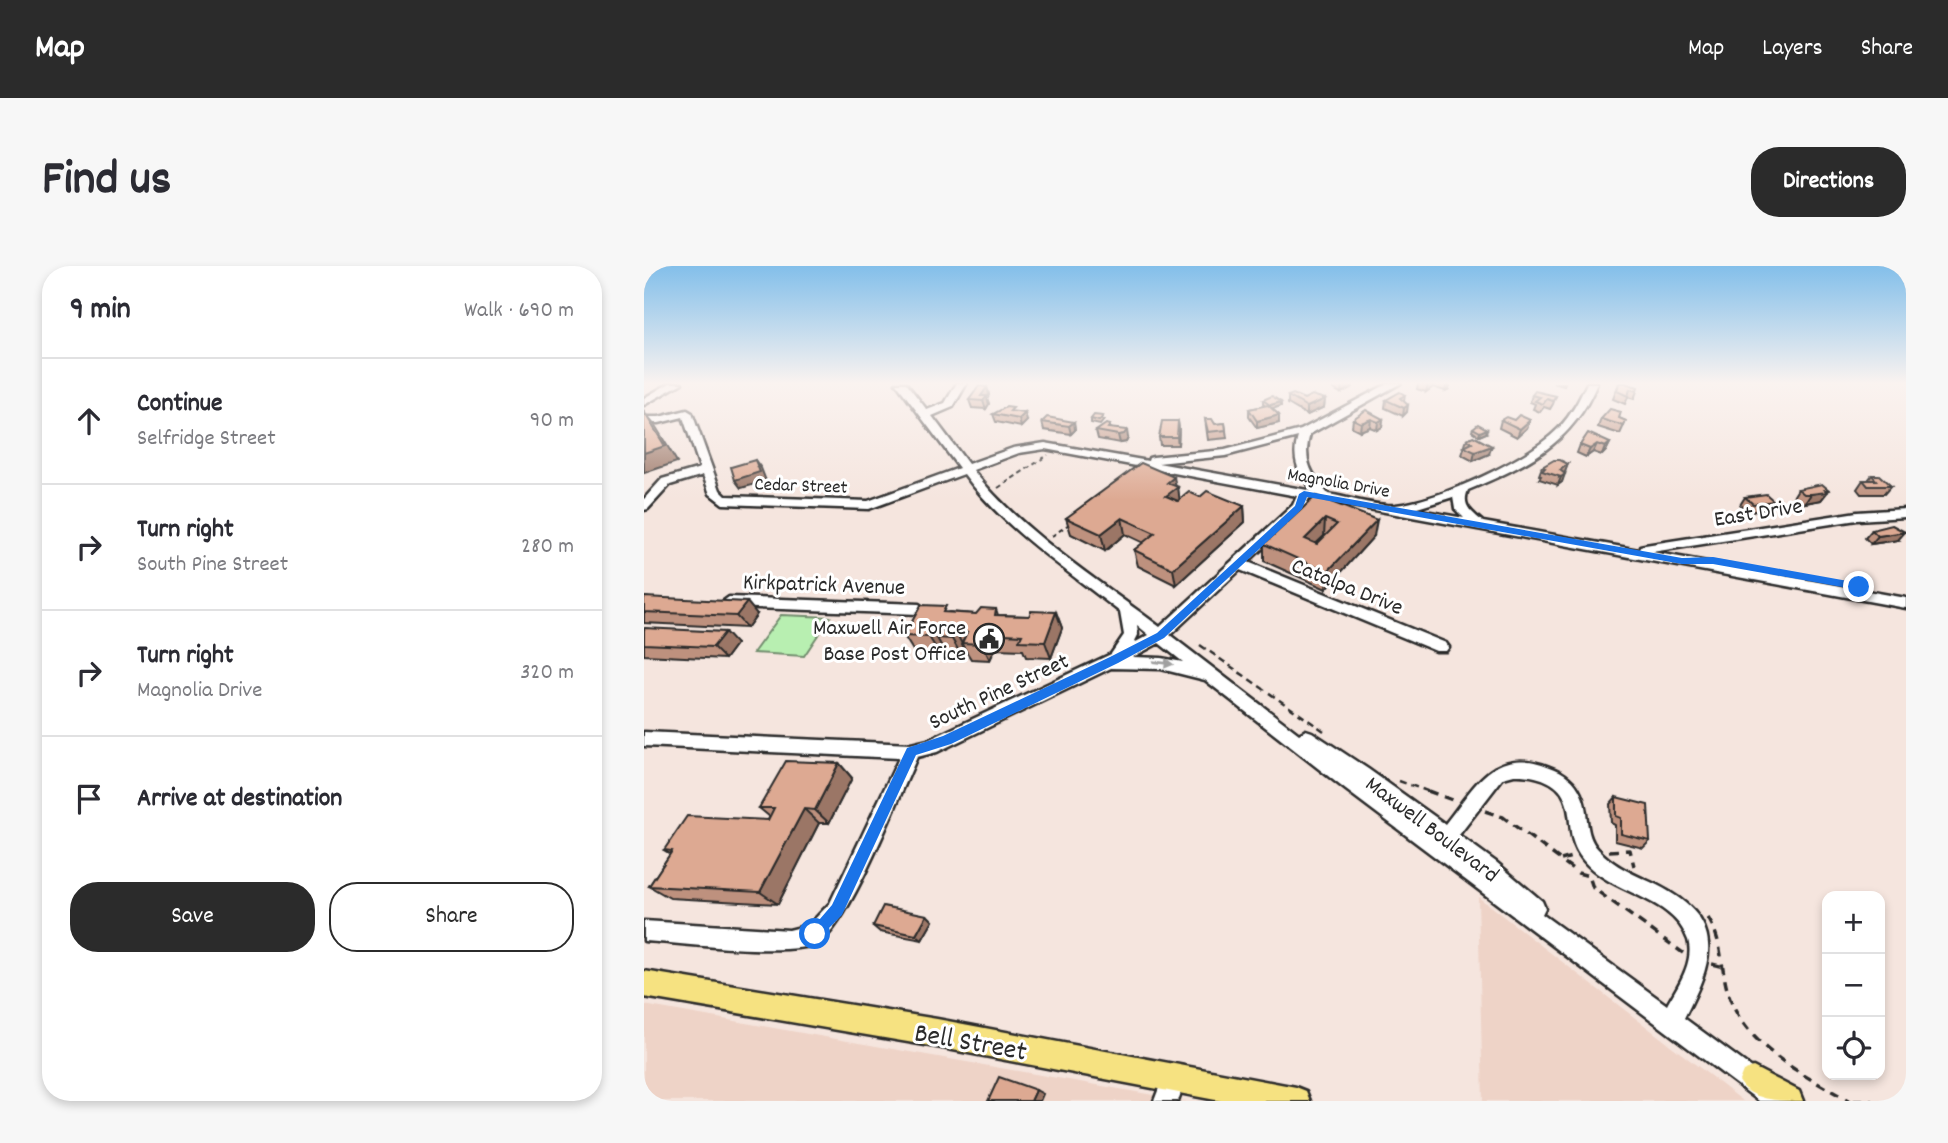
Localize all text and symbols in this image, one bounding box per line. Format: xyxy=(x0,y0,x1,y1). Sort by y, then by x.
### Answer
text: Map xyxy=(35,26,85,73)
text: Map xyxy=(1688,32,1724,66)
text: Layers xyxy=(1762,32,1823,66)
text: Share xyxy=(1861,32,1913,66)
text: Find us xyxy=(42,147,171,217)
button: Directions xyxy=(1751,147,1906,217)
text: 9 min xyxy=(70,290,131,333)
text: Walk · 690 m xyxy=(464,295,574,328)
text: Continue xyxy=(137,386,222,423)
icon: ahead xyxy=(70,402,108,440)
text: 90 m xyxy=(530,405,574,438)
text: Selfridge Street xyxy=(137,423,276,456)
street label: Magnolia Drive xyxy=(1285,462,1392,507)
street label: Cedar Street xyxy=(754,472,848,503)
street label: East Drive xyxy=(1712,491,1805,538)
text: Turn right xyxy=(137,512,234,549)
icon: right xyxy=(70,528,108,566)
text: 280 m xyxy=(521,531,574,564)
text: South Pine Street xyxy=(137,549,288,582)
street label: Catalpa Drive xyxy=(1286,551,1408,626)
street label: Kirkpatrick Avenue xyxy=(742,567,906,606)
route end xyxy=(1843,571,1874,602)
place label: Maxwell Air Force Base Post Office xyxy=(813,613,966,672)
public building icon: Maxwell Air Force Base Post Office xyxy=(972,622,1006,656)
text: Turn right xyxy=(137,638,234,675)
street label: South Pine Street xyxy=(924,646,1075,740)
icon: right xyxy=(70,654,108,692)
text: 320 m xyxy=(520,657,574,690)
one-way arrow xyxy=(1152,657,1174,668)
text: Magnolia Drive xyxy=(137,675,262,708)
street label: Maxwell Boulevard xyxy=(1357,769,1505,892)
icon: arrive xyxy=(70,780,108,818)
text: Arrive at destination xyxy=(137,781,342,818)
button: Save xyxy=(70,882,315,952)
button: Share xyxy=(329,882,574,952)
map controls xyxy=(1822,891,1885,1080)
button: + xyxy=(1822,891,1885,954)
route start xyxy=(799,918,830,949)
button: − xyxy=(1822,954,1885,1017)
street label: Bell Street xyxy=(911,1015,1029,1074)
button: locate xyxy=(1822,1017,1885,1080)

